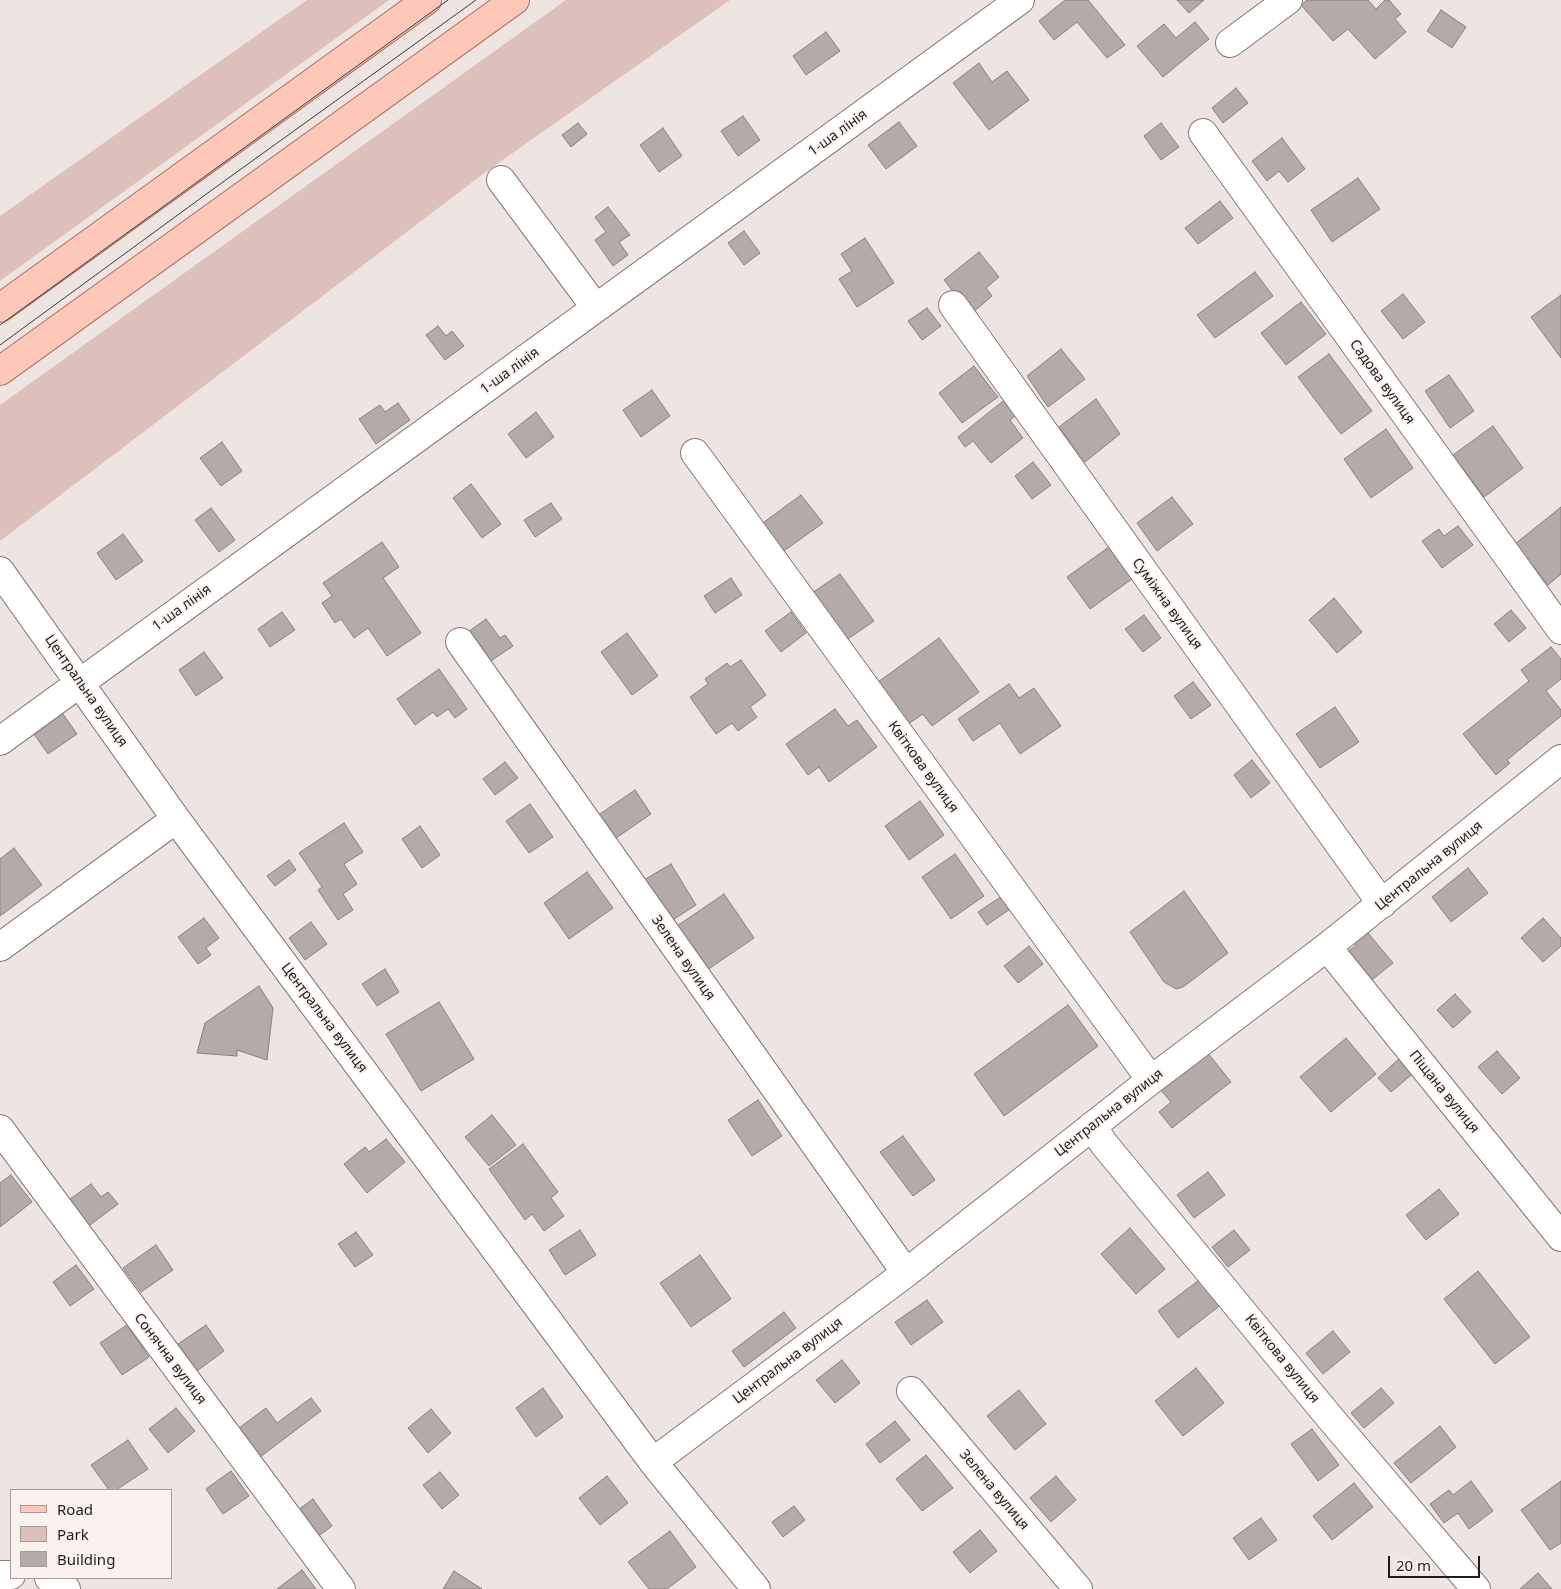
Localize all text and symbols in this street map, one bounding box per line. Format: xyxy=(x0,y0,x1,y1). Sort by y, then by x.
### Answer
street label: 1-ша лінія xyxy=(805,106,871,160)
street label: Садова вулиця xyxy=(1346,336,1418,428)
street label: 1-ша лінія xyxy=(477,344,543,398)
street label: Суміжна вулиця xyxy=(1128,555,1206,653)
street label: 1-ша лінія xyxy=(149,581,215,635)
street label: Центральна вулиця xyxy=(41,632,131,750)
street label: Квіткова вулиця xyxy=(884,718,962,816)
street label: Центральна вулиця xyxy=(1372,818,1486,914)
street label: Зелена вулиця xyxy=(648,912,718,1004)
street label: Центральна вулиця xyxy=(277,960,371,1076)
street label: Піщана вулиця xyxy=(1405,1047,1483,1137)
street label: Центральна вулиця xyxy=(1051,1065,1167,1161)
street label: Сонячна вулиця xyxy=(130,1310,210,1408)
street label: Квіткова вулиця xyxy=(1241,1311,1323,1407)
street label: Центральна вулиця xyxy=(730,1314,846,1408)
street label: Зелена вулиця xyxy=(956,1446,1032,1534)
legend xyxy=(10,1489,172,1579)
text: Road xyxy=(57,1499,93,1519)
text: Park xyxy=(57,1524,89,1544)
scale bar xyxy=(1391,1546,1484,1578)
text: Building xyxy=(57,1549,115,1569)
text: 20 m xyxy=(1396,1555,1431,1575)

